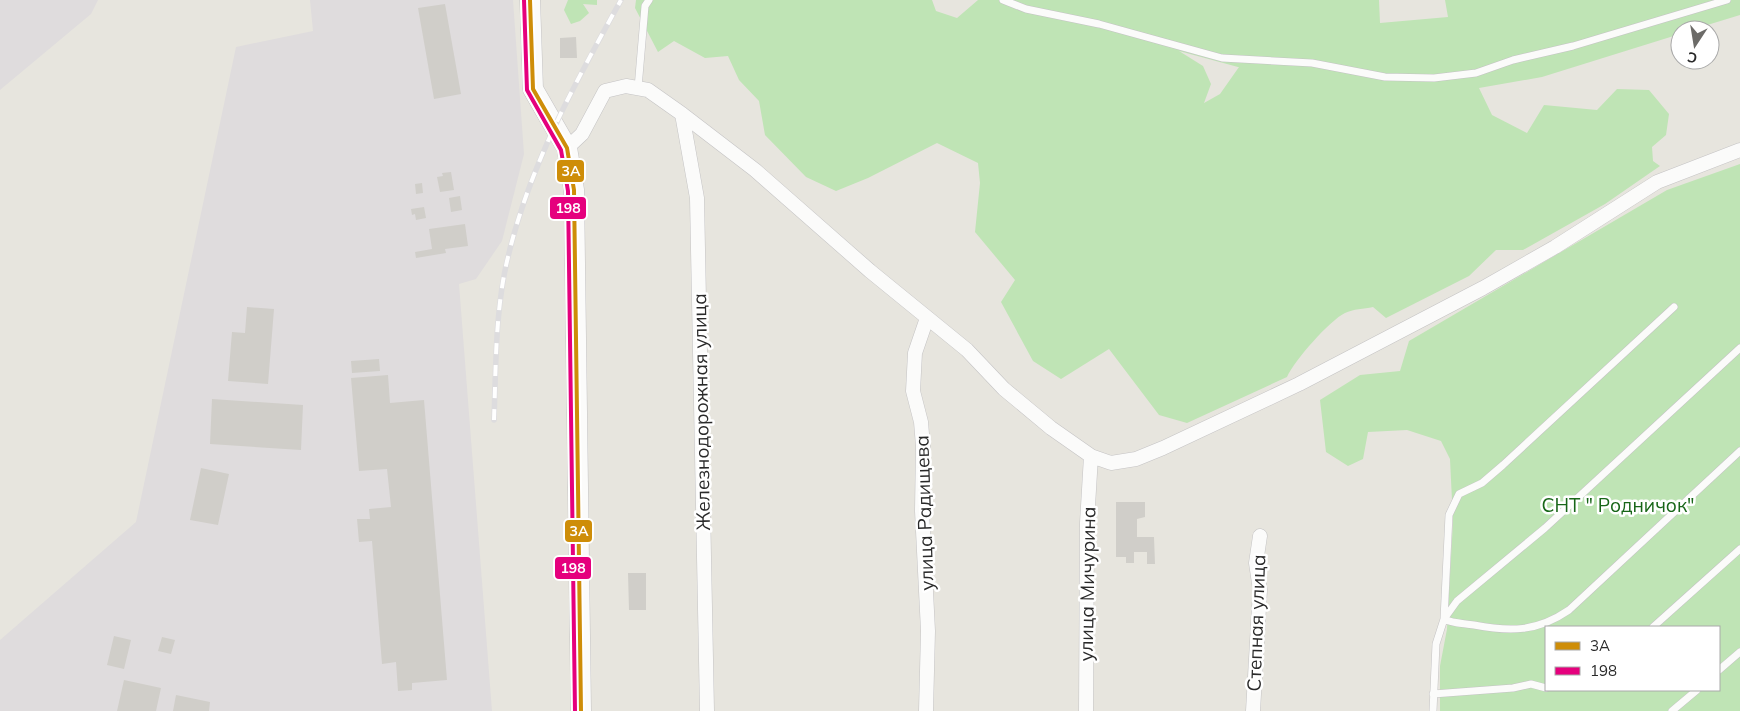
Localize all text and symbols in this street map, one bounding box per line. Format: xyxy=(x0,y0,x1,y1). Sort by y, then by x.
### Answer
north arrow xyxy=(1670,20,1720,70)
text: С xyxy=(1686,48,1699,68)
line badge: 3А xyxy=(556,159,585,183)
text: 3А xyxy=(562,162,581,180)
line badge: 198 xyxy=(549,196,587,220)
text: 198 xyxy=(555,199,581,217)
street label: Железнодорожная улица xyxy=(687,293,715,531)
street label: улица Радищева xyxy=(909,435,939,591)
park label: СНТ " Родничок" xyxy=(1541,493,1695,517)
street label: улица Мичурина xyxy=(1074,506,1100,662)
line badge: 3А xyxy=(564,519,593,543)
text: 3А xyxy=(570,522,589,540)
street label: Степная улица xyxy=(1242,554,1270,692)
line badge: 198 xyxy=(554,556,592,580)
text: 198 xyxy=(560,559,586,577)
legend xyxy=(1545,626,1720,691)
text: 3А xyxy=(1590,636,1610,655)
text: 198 xyxy=(1590,661,1617,680)

